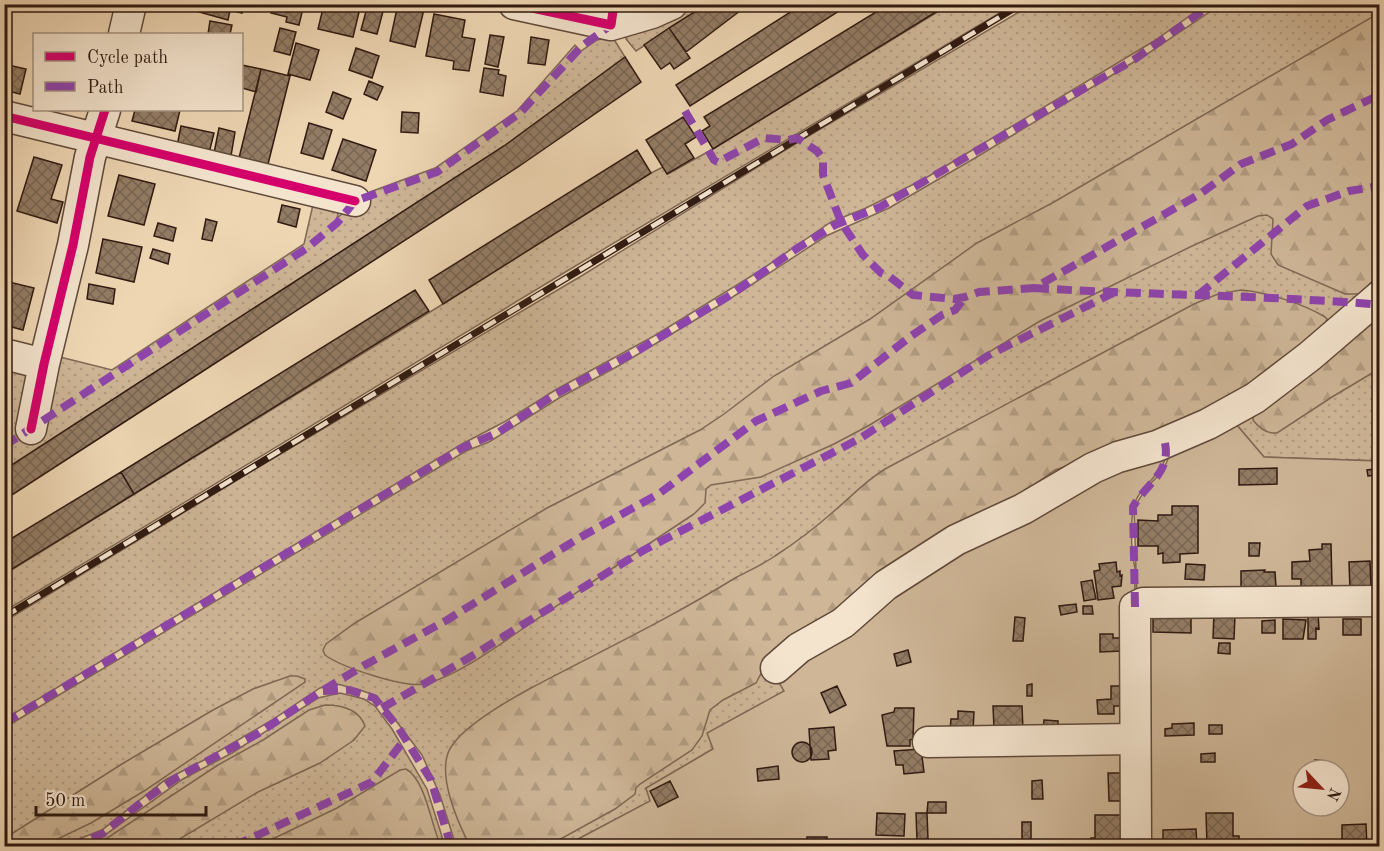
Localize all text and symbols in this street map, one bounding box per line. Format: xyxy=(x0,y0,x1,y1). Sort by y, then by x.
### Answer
legend xyxy=(33,33,243,111)
text: Cycle path xyxy=(87,49,168,67)
text: Path xyxy=(87,79,124,97)
north arrow xyxy=(1291,758,1351,818)
scale bar xyxy=(36,779,206,817)
text: N xyxy=(1322,785,1343,803)
text: 50 m xyxy=(45,792,85,810)

